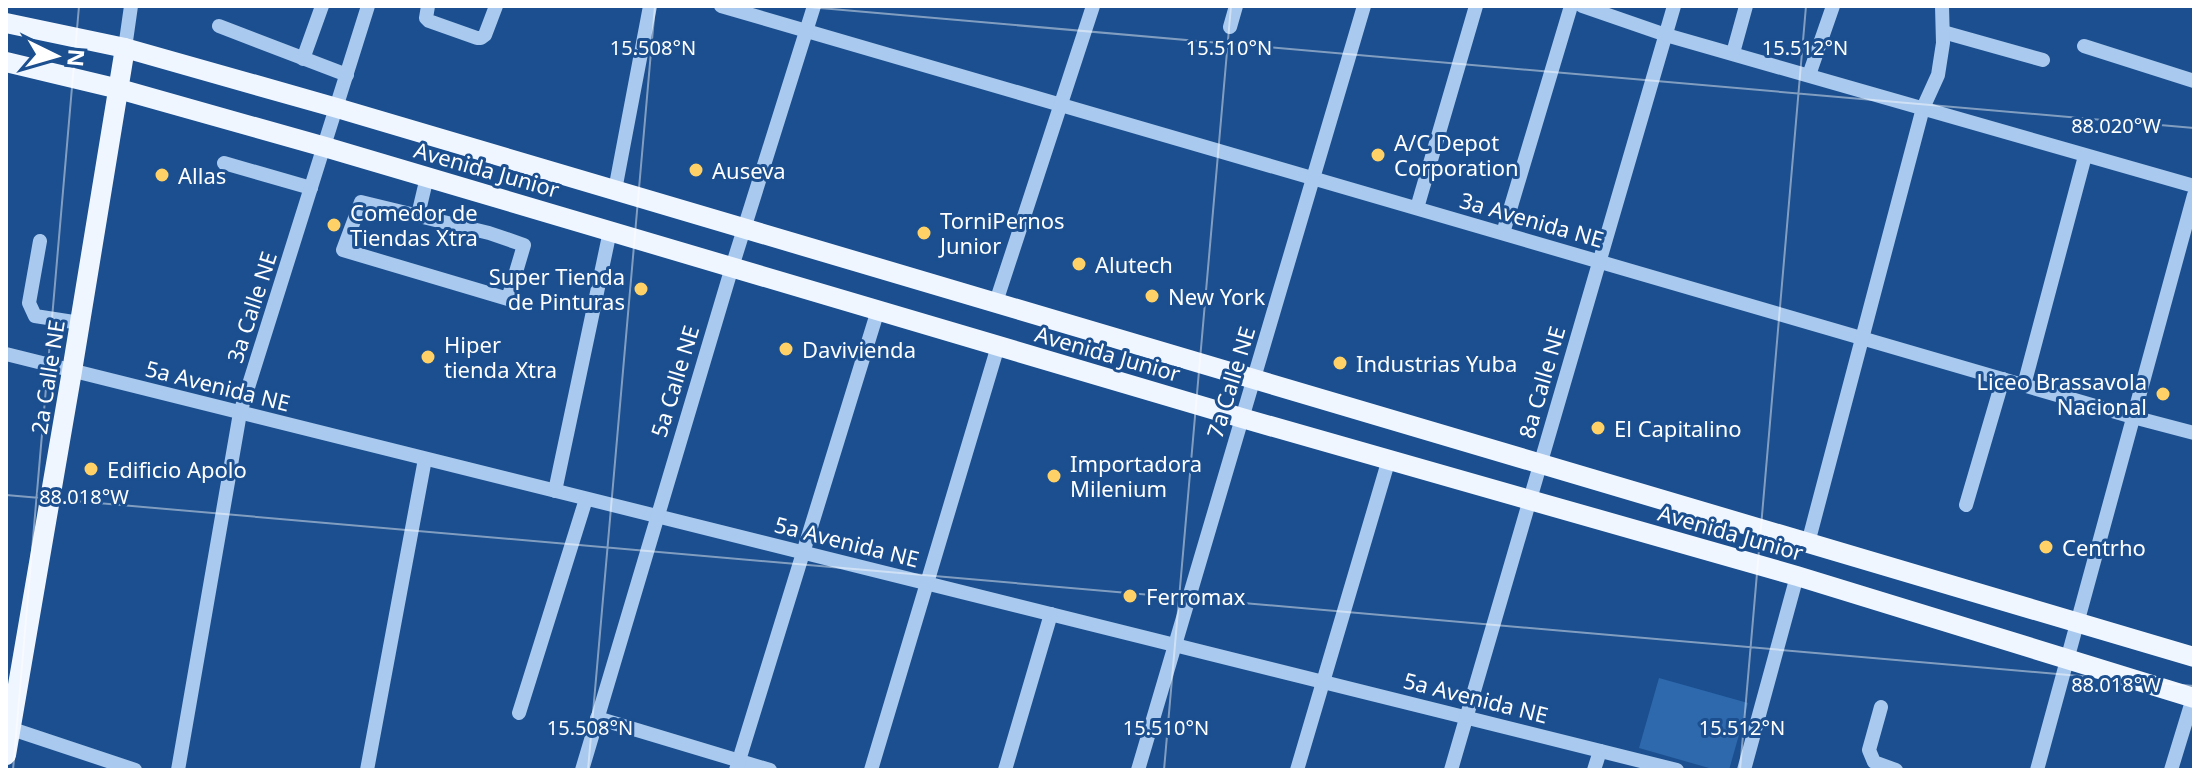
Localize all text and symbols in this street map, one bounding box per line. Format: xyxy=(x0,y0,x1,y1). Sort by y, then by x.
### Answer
north arrow xyxy=(16,16,96,96)
text: 15.508°N xyxy=(610,34,696,61)
text: 15.510°N xyxy=(1186,34,1272,61)
text: 15.512°N xyxy=(1762,34,1848,61)
text: N xyxy=(61,48,93,68)
text: 88.020°W xyxy=(2071,112,2161,139)
place label: A/C Depot Corporation xyxy=(1394,127,1519,182)
street label: Avenida Junior xyxy=(411,134,563,204)
marker: A/C Depot Corporation xyxy=(1369,146,1387,164)
place label: Auseva xyxy=(712,155,786,185)
place label: Allas xyxy=(178,160,226,190)
marker: Auseva xyxy=(687,161,705,179)
marker: Allas xyxy=(153,166,171,184)
street label: 3a Avenida NE xyxy=(1457,184,1607,254)
place label: Comedor de Tiendas Xtra xyxy=(350,197,478,252)
place label: TorniPernos Junior xyxy=(938,205,1065,260)
marker: Comedor de Tiendas Xtra xyxy=(325,216,343,234)
marker: TorniPernos Junior xyxy=(915,224,933,242)
street label: 3a Calle NE xyxy=(219,248,283,366)
place label: Alutech xyxy=(1095,249,1173,279)
marker: Alutech xyxy=(1070,255,1088,273)
place label: Super Tienda de Pinturas xyxy=(489,261,625,316)
marker: Super Tienda de Pinturas xyxy=(632,280,650,298)
place label: New York xyxy=(1168,281,1265,311)
marker: New York xyxy=(1143,287,1161,305)
street label: 2a Calle NE xyxy=(23,318,71,436)
street label: Avenida Junior xyxy=(1032,318,1184,388)
street label: 5a Calle NE xyxy=(643,321,705,441)
street label: 7a Calle NE xyxy=(1199,322,1261,442)
street label: 8a Calle NE xyxy=(1511,322,1571,442)
place label: Hiper tienda Xtra xyxy=(444,329,557,384)
place label: Davivienda xyxy=(802,334,916,364)
marker: Davivienda xyxy=(777,340,795,358)
marker: Hiper tienda Xtra xyxy=(419,348,437,366)
place label: Industrias Yuba xyxy=(1356,348,1517,378)
street label: 5a Avenida NE xyxy=(143,353,293,417)
marker: Industrias Yuba xyxy=(1331,354,1349,372)
place label: Liceo Brassavola Nacional xyxy=(1977,366,2147,421)
marker: Liceo Brassavola Nacional xyxy=(2154,385,2172,403)
place label: El Capitalino xyxy=(1614,413,1742,443)
marker: El Capitalino xyxy=(1589,419,1607,437)
place label: Importadora Milenium xyxy=(1070,448,1202,503)
place label: Edificio Apolo xyxy=(107,454,247,484)
marker: Edificio Apolo xyxy=(82,460,100,478)
marker: Importadora Milenium xyxy=(1045,467,1063,485)
text: 88.018°W xyxy=(39,483,129,510)
street label: Avenida Junior xyxy=(1655,497,1807,567)
street label: 5a Avenida NE xyxy=(772,509,922,573)
place label: Centrho xyxy=(2062,532,2146,562)
marker: Centrho xyxy=(2037,538,2055,556)
place label: Ferromax xyxy=(1146,581,1246,611)
marker: Ferromax xyxy=(1121,587,1139,605)
street label: 5a Avenida NE xyxy=(1401,665,1551,729)
text: 88.018°W xyxy=(2071,671,2161,698)
text: 15.508°N xyxy=(547,714,633,741)
text: 15.510°N xyxy=(1123,714,1209,741)
text: 15.512°N xyxy=(1699,714,1785,741)

